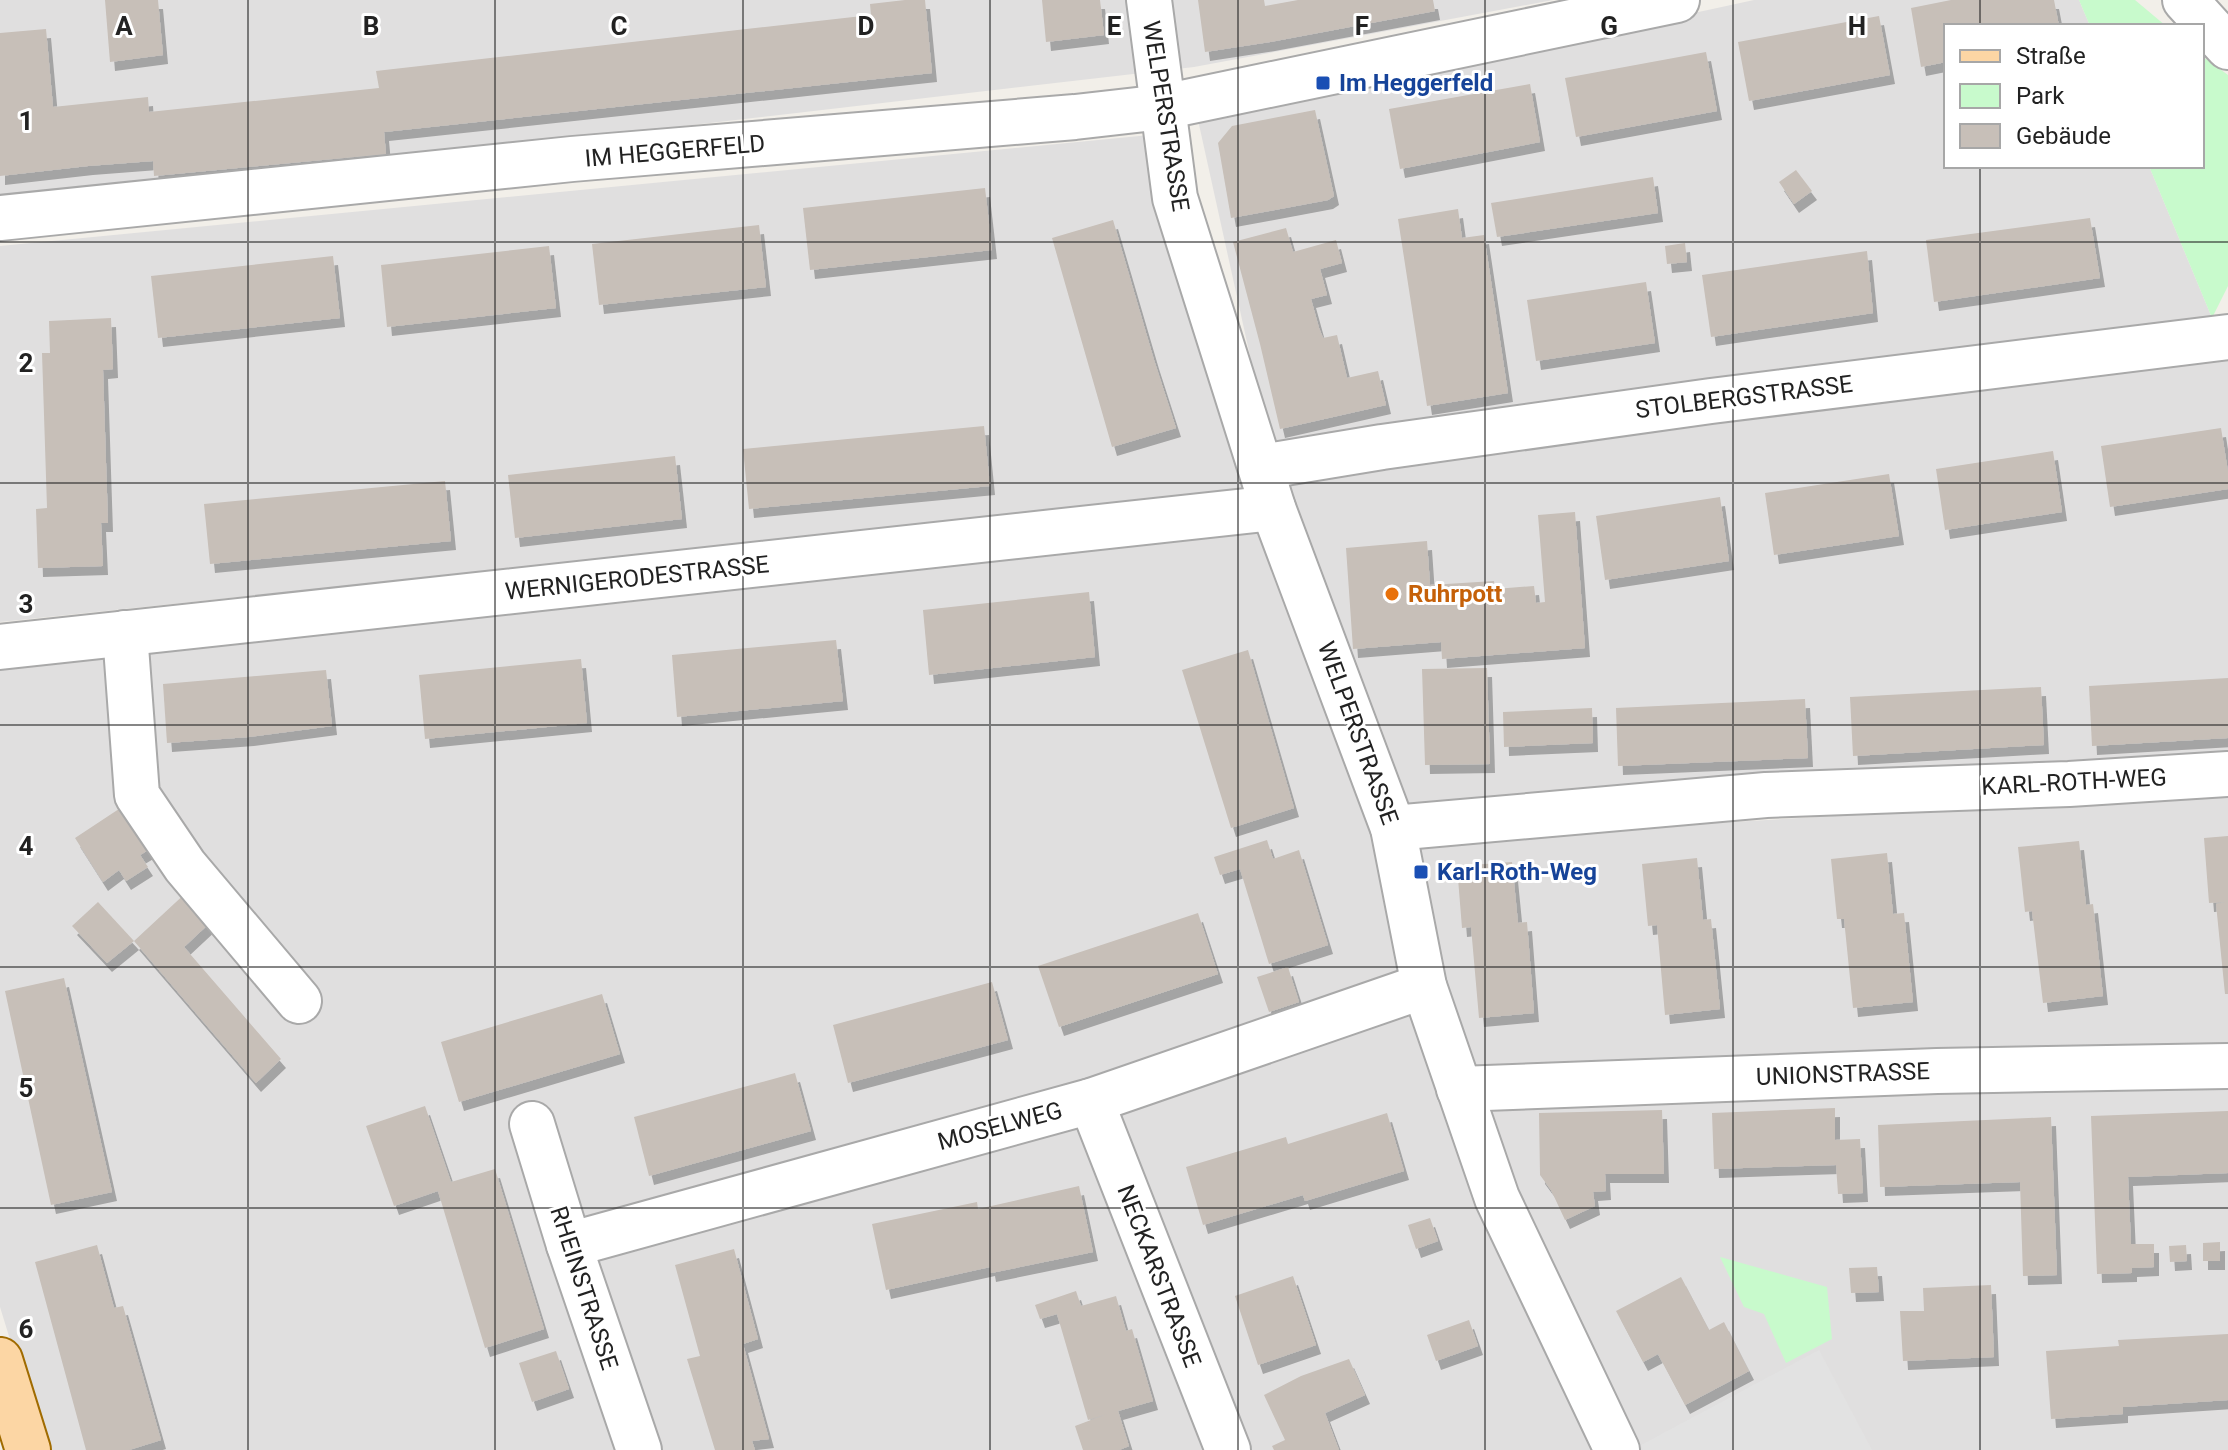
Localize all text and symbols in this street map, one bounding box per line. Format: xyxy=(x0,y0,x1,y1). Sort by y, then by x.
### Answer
text: A xyxy=(115,11,133,41)
text: B xyxy=(363,11,379,41)
text: C xyxy=(610,11,628,41)
text: D xyxy=(858,11,874,41)
text: E xyxy=(1107,11,1122,41)
text: F xyxy=(1355,11,1369,41)
text: G xyxy=(1600,11,1618,41)
text: H xyxy=(1848,11,1866,41)
street label: WELPERSTRASSE xyxy=(1137,19,1195,213)
legend xyxy=(1944,24,2204,168)
text: Straße xyxy=(2016,42,2086,70)
place label: Im Heggerfeld xyxy=(1339,69,1493,97)
marker: Im Heggerfeld xyxy=(1314,74,1332,92)
text: Park xyxy=(2016,82,2065,110)
text: 1 xyxy=(19,106,33,136)
text: Gebäude xyxy=(2016,122,2111,150)
street label: IM HEGGERFELD xyxy=(584,129,766,173)
text: 2 xyxy=(19,348,33,378)
street label: STOLBERGSTRASSE xyxy=(1634,370,1854,424)
street label: WERNIGERODESTRASSE xyxy=(504,550,770,606)
place label: Ruhrpott xyxy=(1408,580,1502,608)
marker: Ruhrpott xyxy=(1383,585,1401,603)
text: 3 xyxy=(19,589,33,619)
street label: WELPERSTRASSE xyxy=(1312,638,1404,828)
street label: KARL-ROTH-WEG xyxy=(1981,763,2167,801)
text: 4 xyxy=(19,831,34,861)
place label: Karl-Roth-Weg xyxy=(1437,858,1597,886)
marker: Karl-Roth-Weg xyxy=(1412,863,1430,881)
street label: UNIONSTRASSE xyxy=(1756,1057,1930,1091)
text: 5 xyxy=(19,1073,33,1103)
street label: MOSELWEG xyxy=(935,1096,1065,1156)
street label: NECKARSTRASSE xyxy=(1111,1181,1207,1371)
street label: RHEINSTRASSE xyxy=(544,1203,624,1373)
text: 6 xyxy=(19,1314,34,1344)

